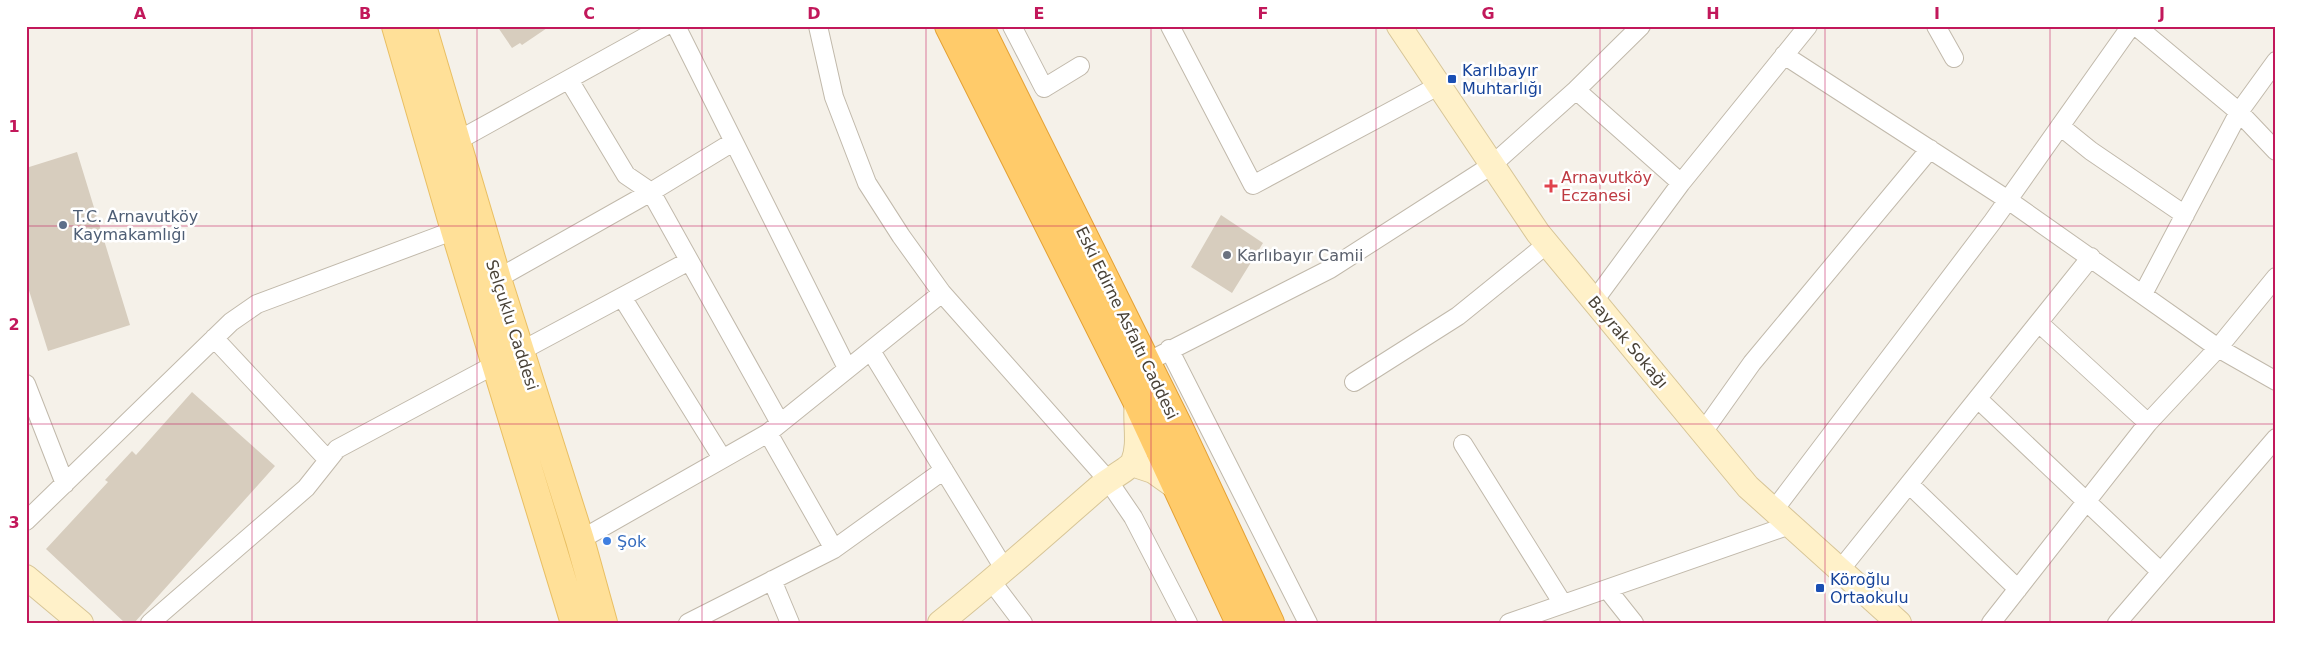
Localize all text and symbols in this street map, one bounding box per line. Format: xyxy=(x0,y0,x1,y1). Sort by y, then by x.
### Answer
text: A xyxy=(134,4,147,23)
text: B xyxy=(359,4,371,23)
text: C xyxy=(583,4,595,23)
text: D xyxy=(807,4,821,23)
text: E xyxy=(1034,4,1044,23)
text: F xyxy=(1258,4,1268,23)
text: G xyxy=(1481,4,1495,23)
text: H xyxy=(1706,4,1720,23)
text: I xyxy=(1934,4,1940,23)
text: J xyxy=(2158,4,2165,23)
place label: Karlıbayır Muhtarlığı xyxy=(1462,61,1542,98)
marker: Karlıbayır Muhtarlığı xyxy=(1446,73,1458,85)
text: 1 xyxy=(8,117,20,136)
place label: Arnavutköy Eczanesi xyxy=(1561,168,1652,205)
marker: Arnavutköy Eczanesi xyxy=(1545,180,1557,192)
place label: T.C. Arnavutköy Kaymakamlığı xyxy=(72,207,198,244)
marker: T.C. Arnavutköy Kaymakamlığı xyxy=(57,219,69,231)
street label: Eski Edirne Asfaltı Caddesi xyxy=(1072,223,1182,423)
place label: Karlıbayır Camii xyxy=(1237,246,1363,265)
marker: Karlıbayır Camii xyxy=(1221,249,1233,261)
street label: Selçuklu Caddesi xyxy=(482,257,542,393)
street label: Bayrak Sokağı xyxy=(1584,292,1672,392)
text: 2 xyxy=(8,315,20,334)
text: 3 xyxy=(8,513,20,532)
place label: Şok xyxy=(617,532,647,551)
marker: Şok xyxy=(601,535,613,547)
place label: Köroğlu Ortaokulu xyxy=(1830,570,1909,607)
marker: Köroğlu Ortaokulu xyxy=(1814,582,1826,594)

